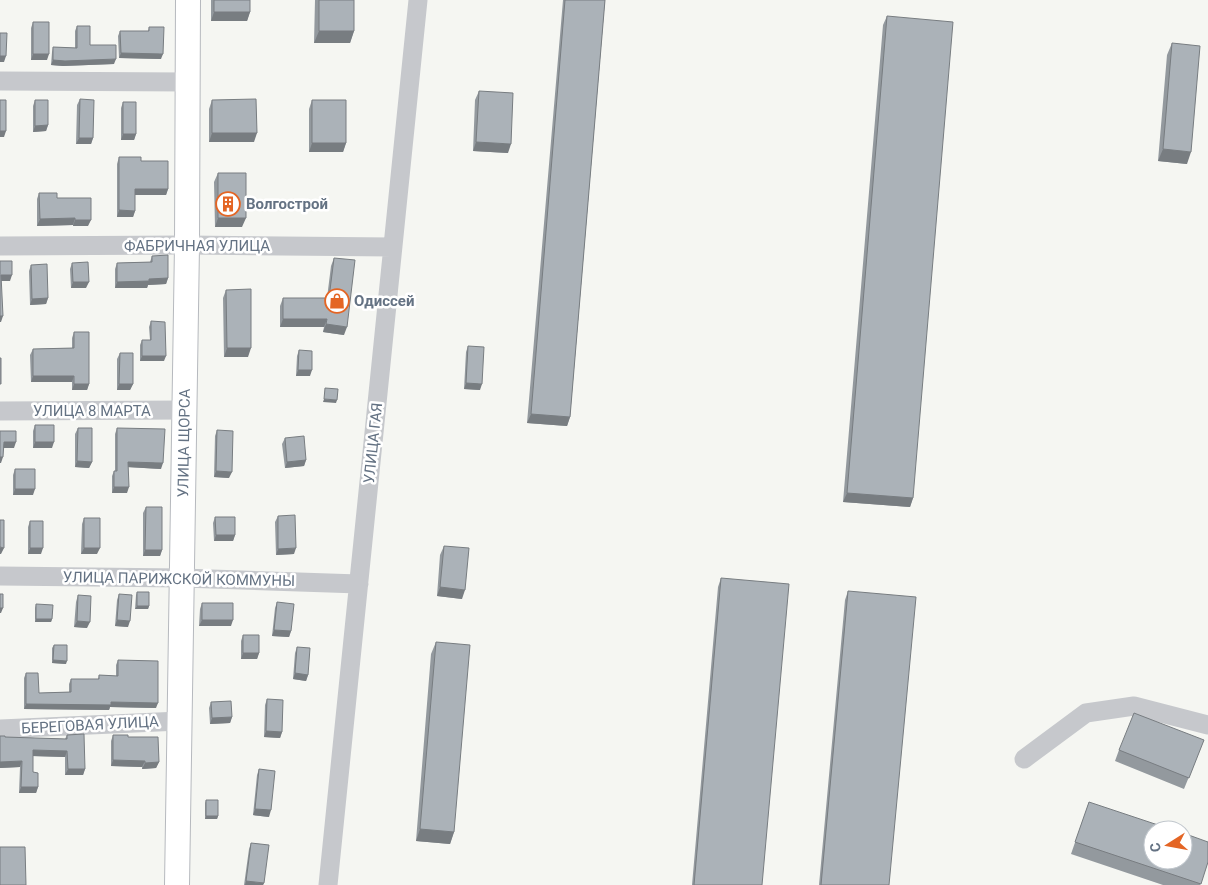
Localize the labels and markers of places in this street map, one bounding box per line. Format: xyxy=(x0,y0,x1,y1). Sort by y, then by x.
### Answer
building icon: Волгострой xyxy=(215,191,241,217)
place label: Волгострой xyxy=(246,195,328,213)
shop icon: Одиссей xyxy=(324,288,350,314)
place label: Одиссей xyxy=(354,292,414,310)

